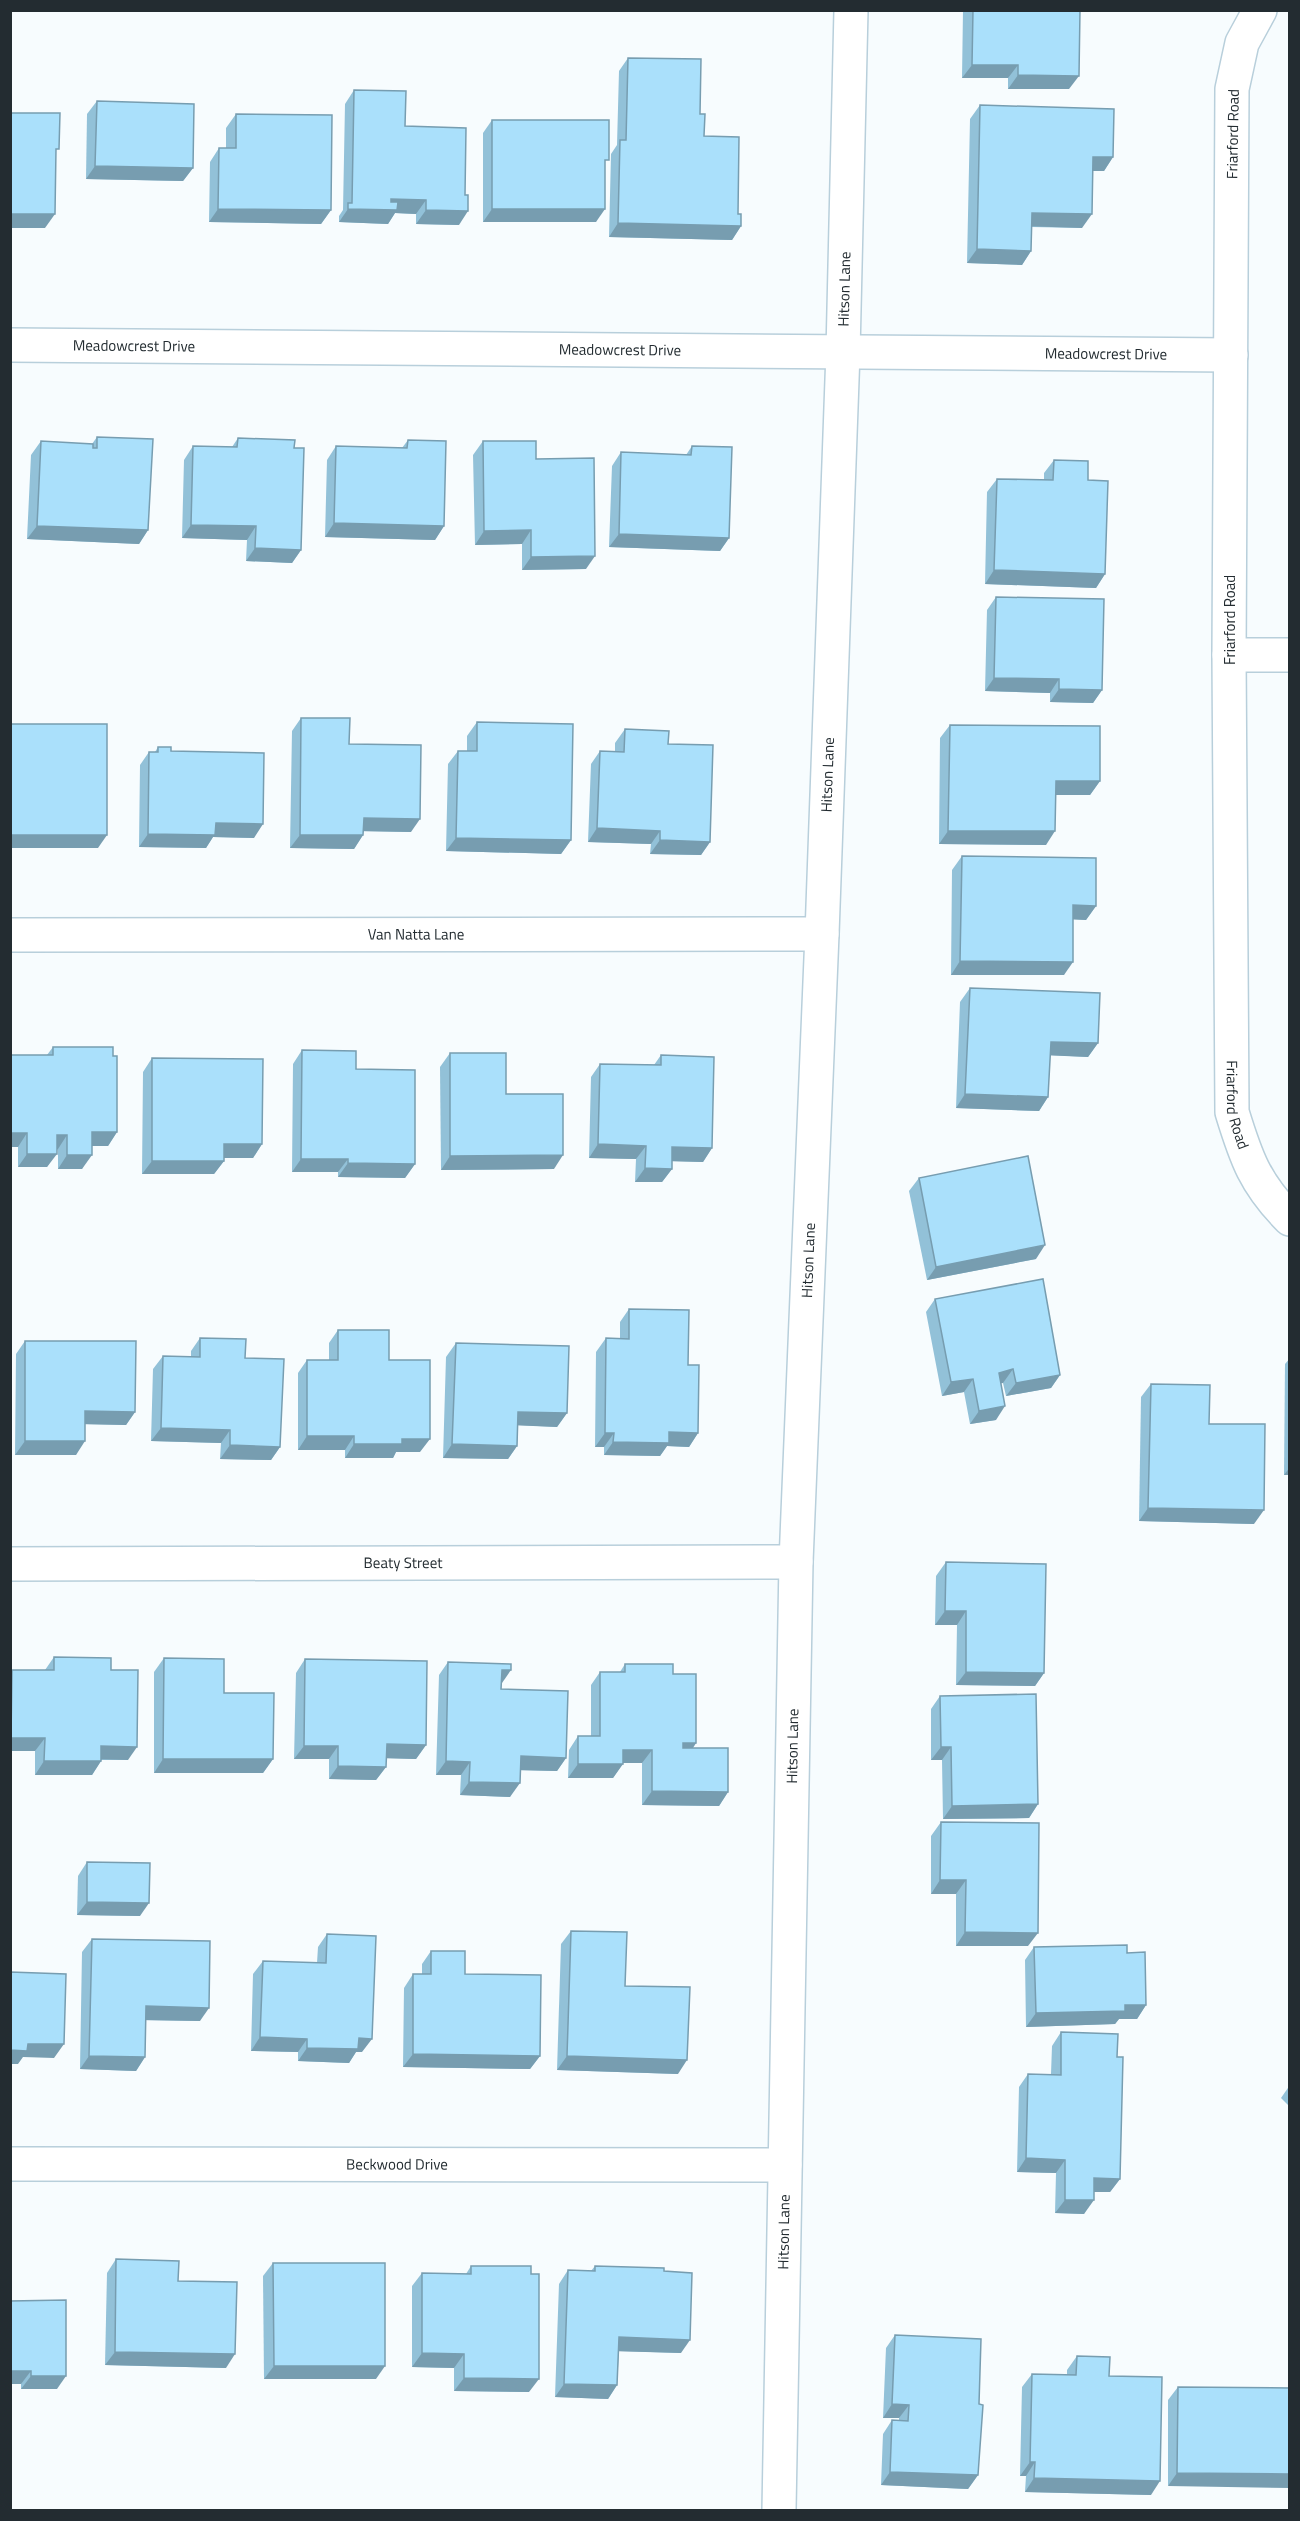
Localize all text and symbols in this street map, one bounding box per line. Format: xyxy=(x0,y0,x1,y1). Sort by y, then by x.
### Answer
street label: Friarford Road xyxy=(1220,89,1245,179)
street label: Hitson Lane xyxy=(832,251,856,327)
street label: Meadowcrest Drive xyxy=(73,334,195,358)
street label: Meadowcrest Drive xyxy=(559,337,681,361)
street label: Meadowcrest Drive xyxy=(1045,341,1167,365)
street label: Friarford Road xyxy=(1218,575,1241,665)
street label: Hitson Lane xyxy=(814,737,840,813)
street label: Van Natta Lane xyxy=(368,922,464,946)
street label: Friarford Road xyxy=(1221,1060,1255,1152)
street label: Hitson Lane xyxy=(795,1222,821,1298)
street label: Beaty Street xyxy=(364,1551,443,1574)
street label: Hitson Lane xyxy=(780,1708,804,1784)
street label: Beckwood Drive xyxy=(346,2152,448,2176)
street label: Hitson Lane xyxy=(771,2194,796,2270)

